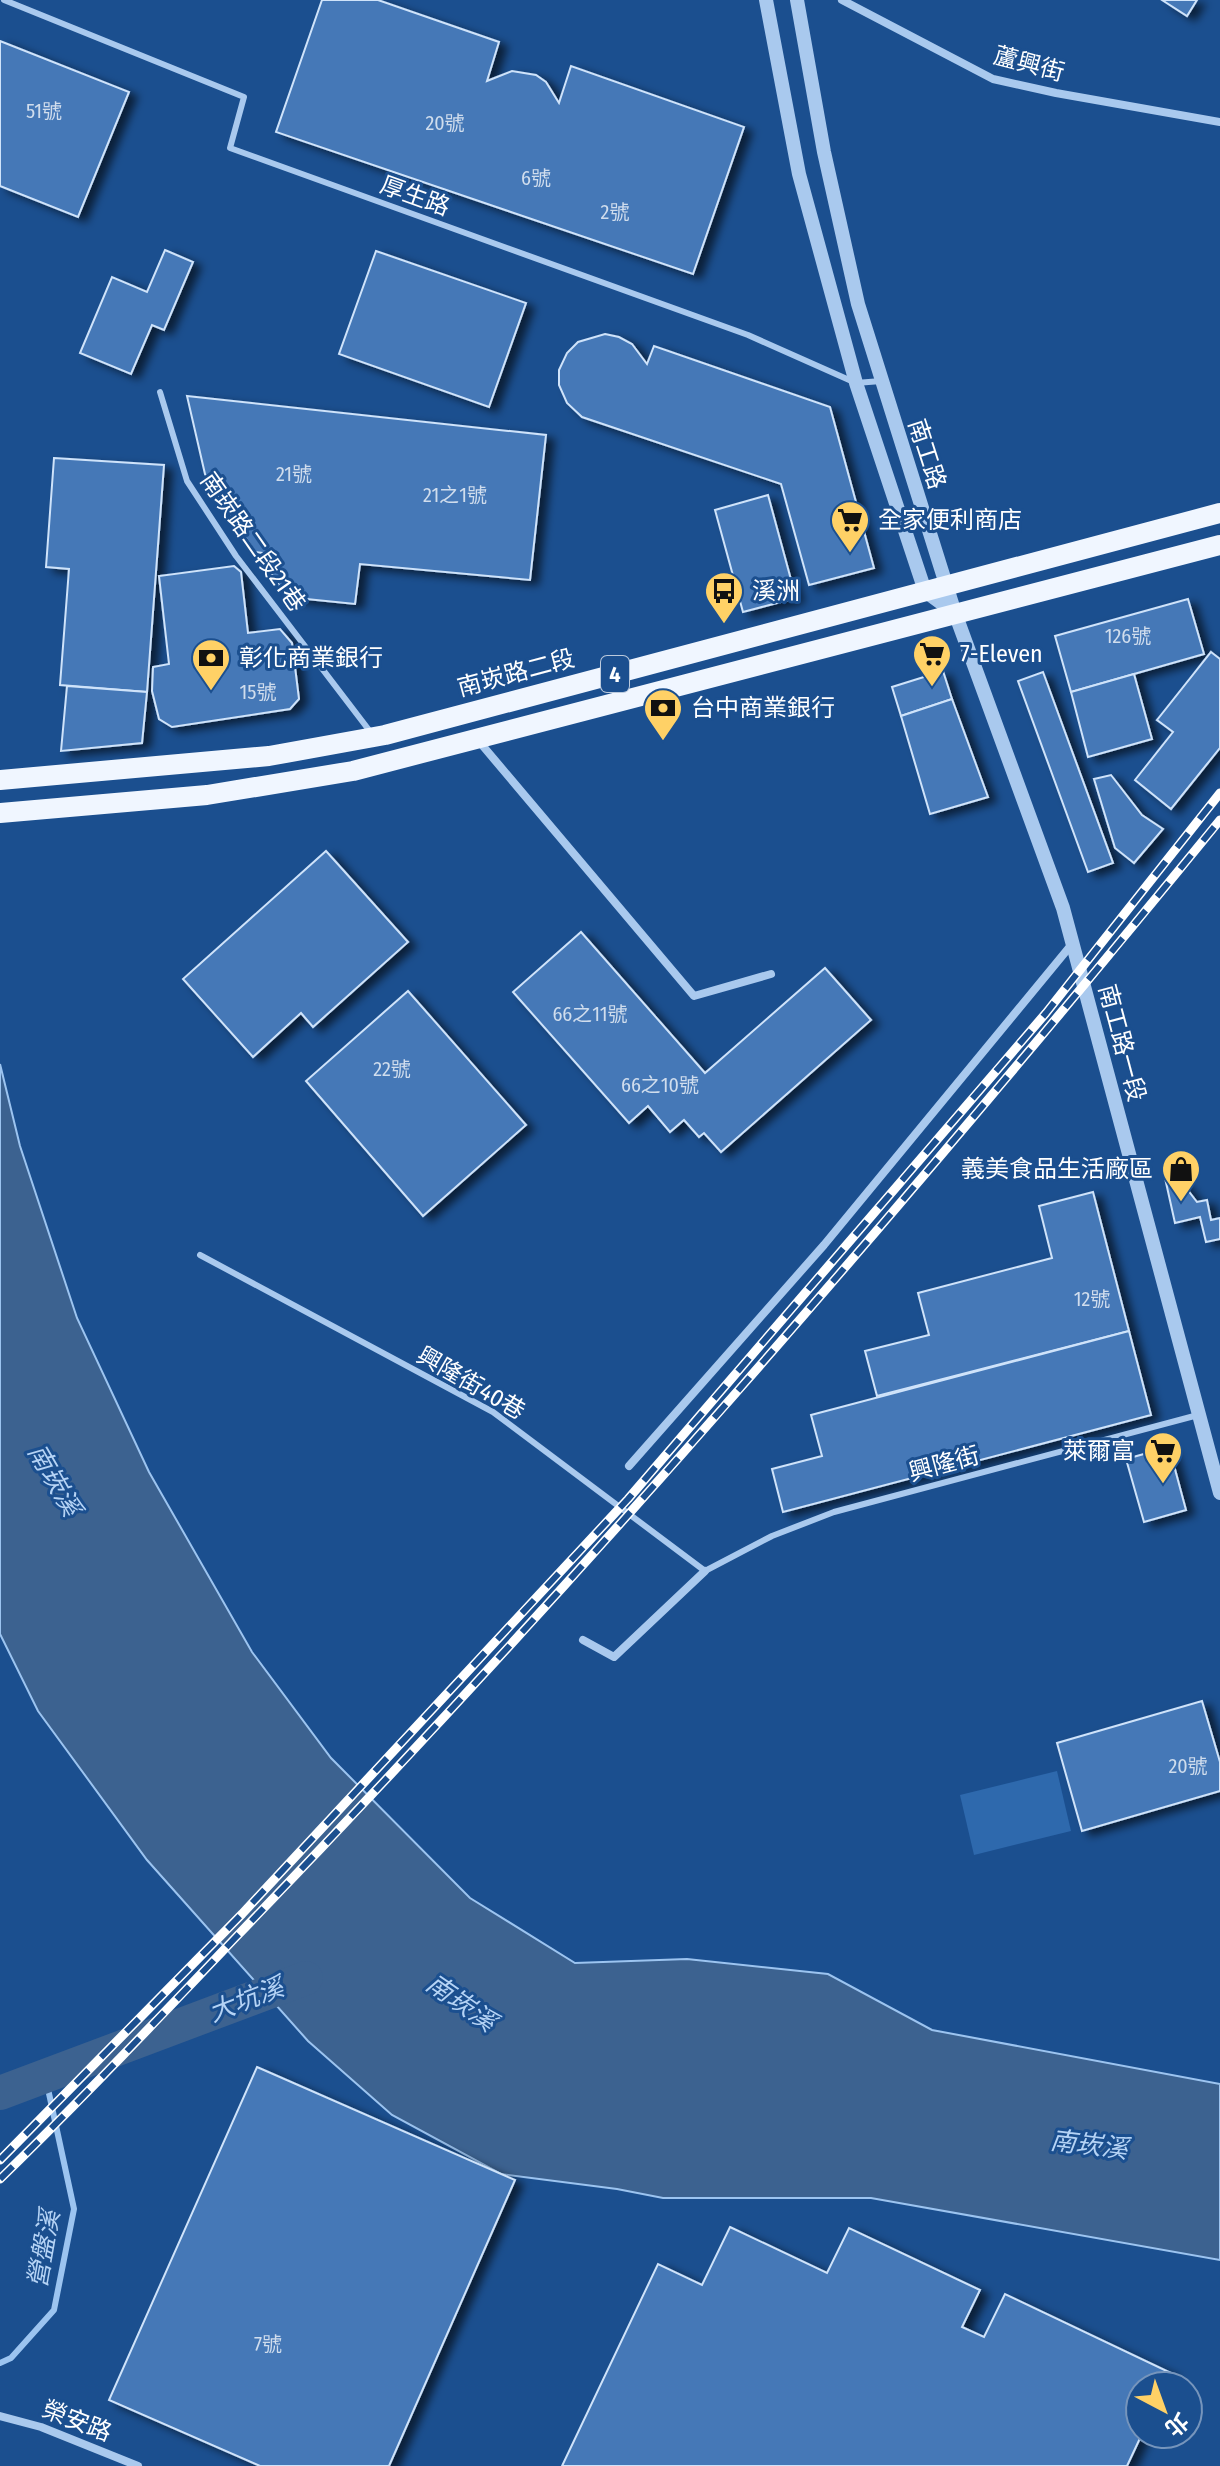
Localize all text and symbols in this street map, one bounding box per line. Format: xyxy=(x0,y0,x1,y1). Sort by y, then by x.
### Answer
street label: 蘆興街 xyxy=(991,41,1067,87)
house number: 51號 xyxy=(26,99,62,123)
house number: 20號 xyxy=(425,111,465,135)
house number: 6號 xyxy=(521,166,551,190)
street label: 厚生路 xyxy=(376,171,454,221)
house number: 2號 xyxy=(601,200,629,224)
street label: 南工路 xyxy=(903,415,951,493)
house number: 21號 xyxy=(276,462,312,486)
street label: 南崁路二段21巷 xyxy=(195,467,311,617)
house number: 21之1號 xyxy=(423,483,487,507)
supermarket icon: 全家便利商店 xyxy=(829,499,871,554)
place label: 全家便利商店 xyxy=(878,506,1022,534)
bus stop icon: 溪洲 xyxy=(703,570,745,625)
place label: 溪洲 xyxy=(752,577,800,605)
house number: 126號 xyxy=(1105,624,1151,648)
supermarket icon: 7-Eleven xyxy=(911,633,953,688)
bank icon: 彰化商業銀行 xyxy=(190,637,232,692)
place label: 7-Eleven xyxy=(960,640,1043,668)
place label: 彰化商業銀行 xyxy=(239,644,383,672)
street label: 南崁路二段 xyxy=(454,644,578,702)
road number: 4 xyxy=(601,656,629,692)
house number: 15號 xyxy=(240,680,276,704)
bank icon: 台中商業銀行 xyxy=(642,687,684,742)
place label: 台中商業銀行 xyxy=(691,694,835,722)
street label: 南工路一段 xyxy=(1093,981,1151,1105)
house number: 66之11號 xyxy=(552,1002,628,1026)
house number: 22號 xyxy=(373,1057,411,1081)
house number: 66之10號 xyxy=(621,1073,699,1097)
shop icon: 義美食品生活廠區 xyxy=(1160,1148,1202,1203)
place label: 義美食品生活廠區 xyxy=(961,1155,1153,1183)
house number: 12號 xyxy=(1074,1287,1110,1311)
street label: 興隆街40巷 xyxy=(412,1341,530,1425)
supermarket icon: 萊爾富 xyxy=(1142,1430,1184,1485)
place label: 萊爾富 xyxy=(1063,1437,1135,1465)
water label: 南崁溪 xyxy=(21,1438,89,1525)
street label: 興隆街 xyxy=(906,1441,982,1487)
house number: 20號 xyxy=(1168,1754,1208,1778)
water label: 南崁溪 xyxy=(420,1968,505,2040)
water label: 大坑溪 xyxy=(204,1970,292,2028)
water label: 南崁溪 xyxy=(1048,2125,1134,2166)
water label: 營盤溪 xyxy=(22,2204,67,2290)
house number: 7號 xyxy=(254,2332,282,2356)
north arrow xyxy=(1124,2370,1204,2450)
street label: 榮安路 xyxy=(38,2395,116,2447)
text: 北 xyxy=(1160,2407,1194,2442)

